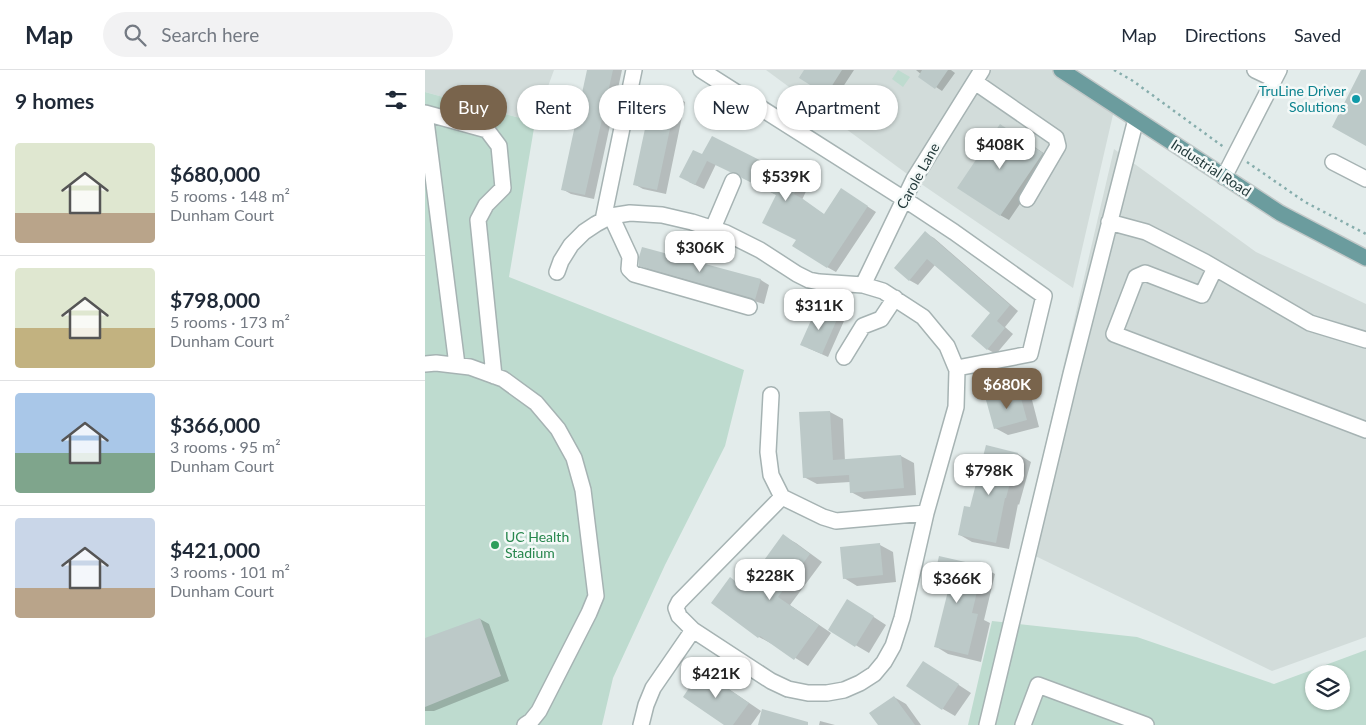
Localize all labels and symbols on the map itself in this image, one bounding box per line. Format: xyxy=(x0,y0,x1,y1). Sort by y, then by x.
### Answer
place label: TruLine Driver Solutions xyxy=(1259,82,1346,115)
marker: TruLine Driver Solutions xyxy=(1350,93,1362,105)
pin: $408K xyxy=(965,128,1035,170)
street label: Industrial Road xyxy=(1168,135,1254,200)
street label: Carole Lane xyxy=(893,140,943,212)
pin: $539K xyxy=(751,160,821,202)
pin: $306K xyxy=(665,230,735,273)
pin: $311K xyxy=(784,288,854,331)
pin: $680K xyxy=(972,368,1042,410)
pin: $798K xyxy=(954,454,1024,496)
place label: UC Health Stadium xyxy=(505,528,569,561)
marker: UC Health Stadium xyxy=(489,539,501,551)
pin: $228K xyxy=(735,558,805,601)
pin: $366K xyxy=(922,562,992,604)
pin: $421K xyxy=(681,656,751,699)

